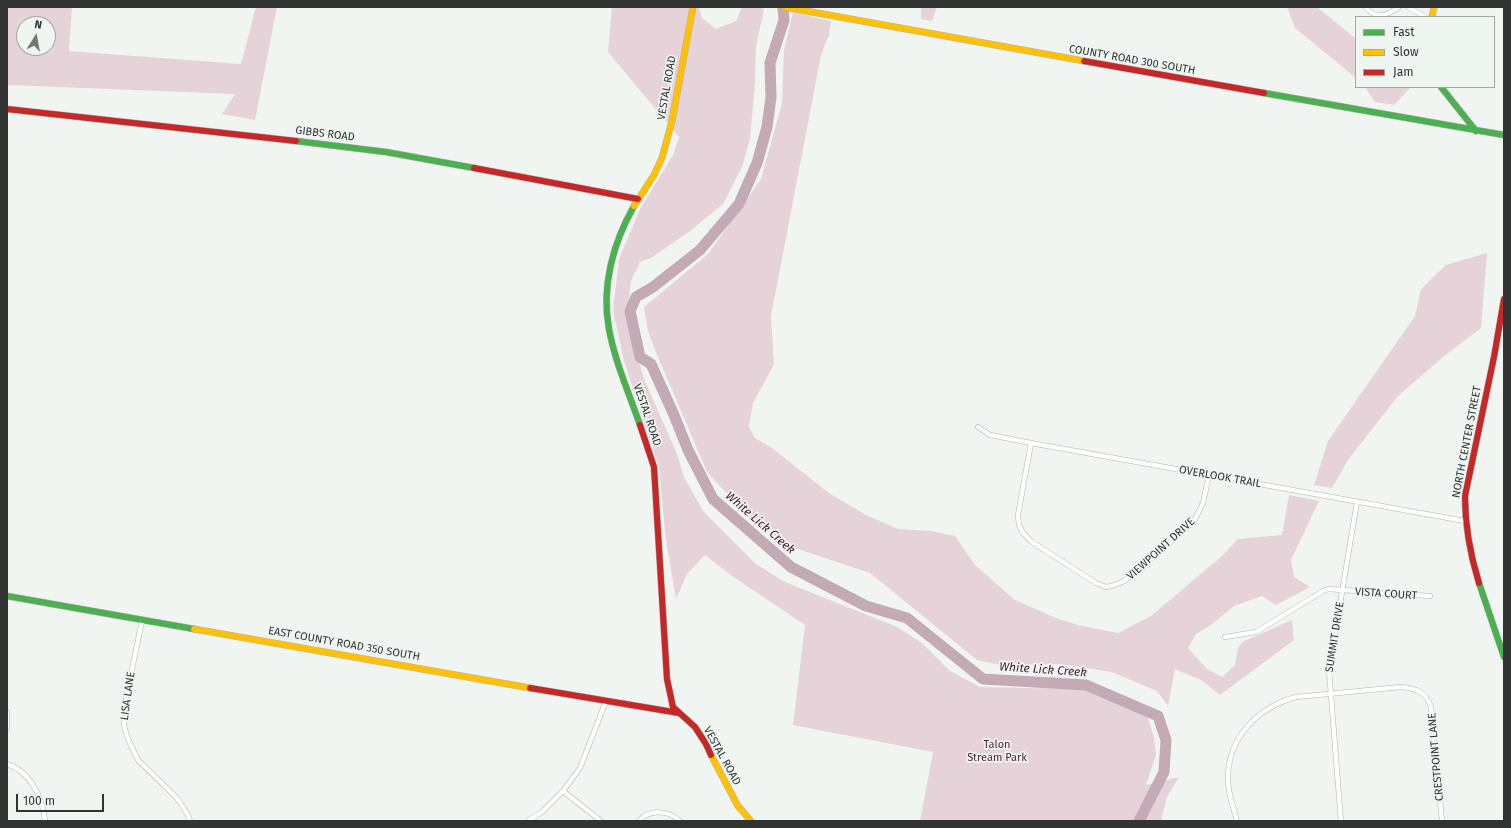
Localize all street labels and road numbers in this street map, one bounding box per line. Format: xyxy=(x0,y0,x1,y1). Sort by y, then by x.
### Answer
street label: COUNTY ROAD 300 SOUTH xyxy=(1068,42,1196,78)
street label: VESTAL ROAD xyxy=(655,55,679,121)
street label: GIBBS ROAD xyxy=(295,124,355,144)
street label: VESTAL ROAD xyxy=(630,382,664,448)
street label: NORTH CENTER STREET xyxy=(1450,385,1484,499)
street label: OVERLOOK TRAIL xyxy=(1178,463,1262,491)
street label: VIEWPOINT DRIVE xyxy=(1124,515,1198,583)
street label: VISTA COURT xyxy=(1354,585,1418,603)
street label: SUMMIT DRIVE xyxy=(1323,601,1347,673)
street label: EAST COUNTY ROAD 350 SOUTH xyxy=(267,624,421,664)
street label: LISA LANE xyxy=(118,671,138,721)
street label: CRESTPOINT LANE xyxy=(1426,712,1446,802)
street label: VESTAL ROAD xyxy=(700,724,744,788)

